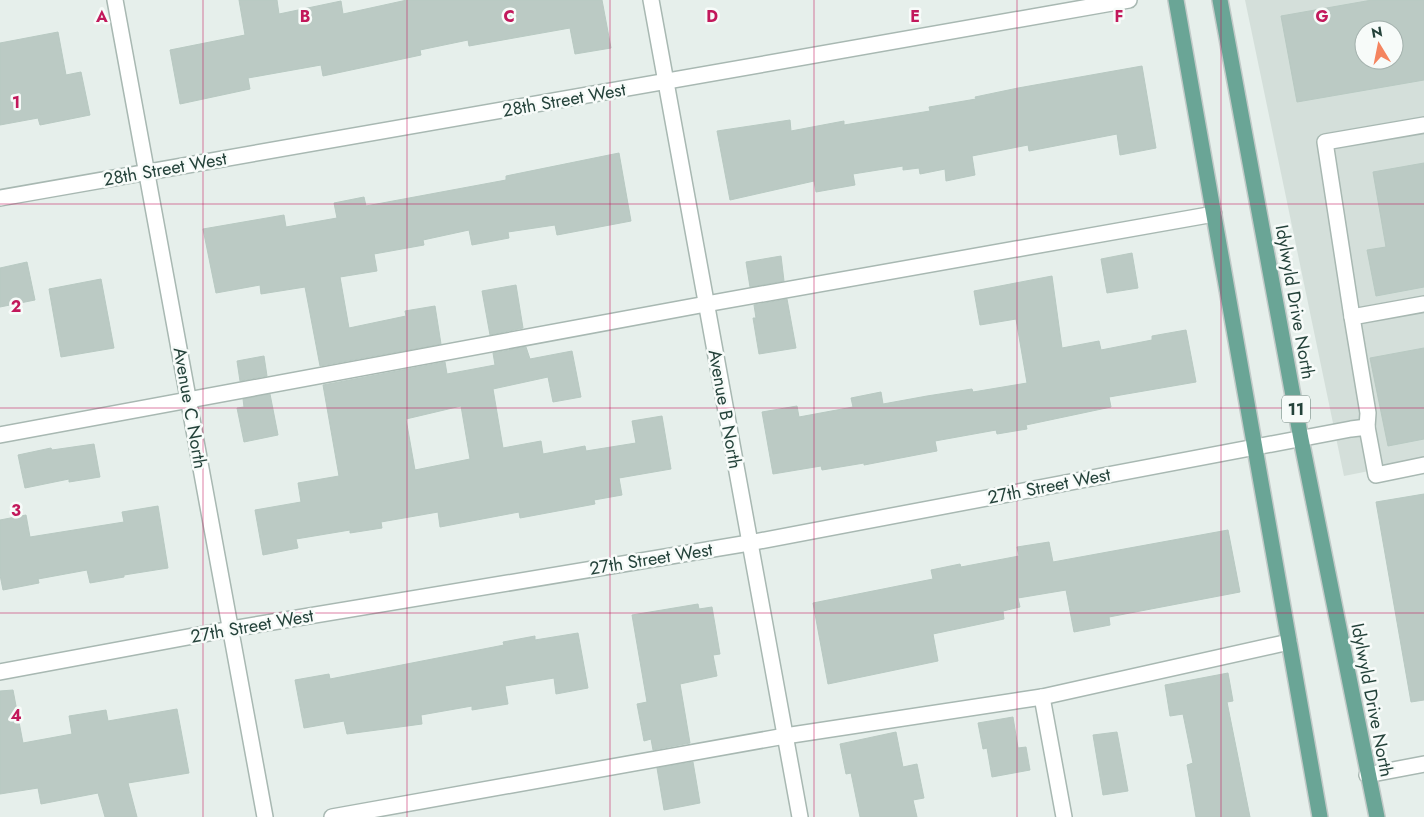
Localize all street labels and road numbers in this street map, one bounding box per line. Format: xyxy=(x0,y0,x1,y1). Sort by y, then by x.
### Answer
street label: 28th Street West xyxy=(500,76,628,124)
street label: 28th Street West xyxy=(101,145,229,193)
street label: Idylwyld Drive North xyxy=(1269,223,1321,381)
street label: Avenue C North xyxy=(167,345,213,471)
street label: Avenue B North xyxy=(702,347,748,471)
road number: 11 xyxy=(1282,396,1310,422)
street label: 27th Street West xyxy=(985,461,1113,511)
street label: 27th Street West xyxy=(588,536,715,582)
street label: 27th Street West xyxy=(188,602,316,650)
street label: Idylwyld Drive North xyxy=(1344,621,1400,779)

